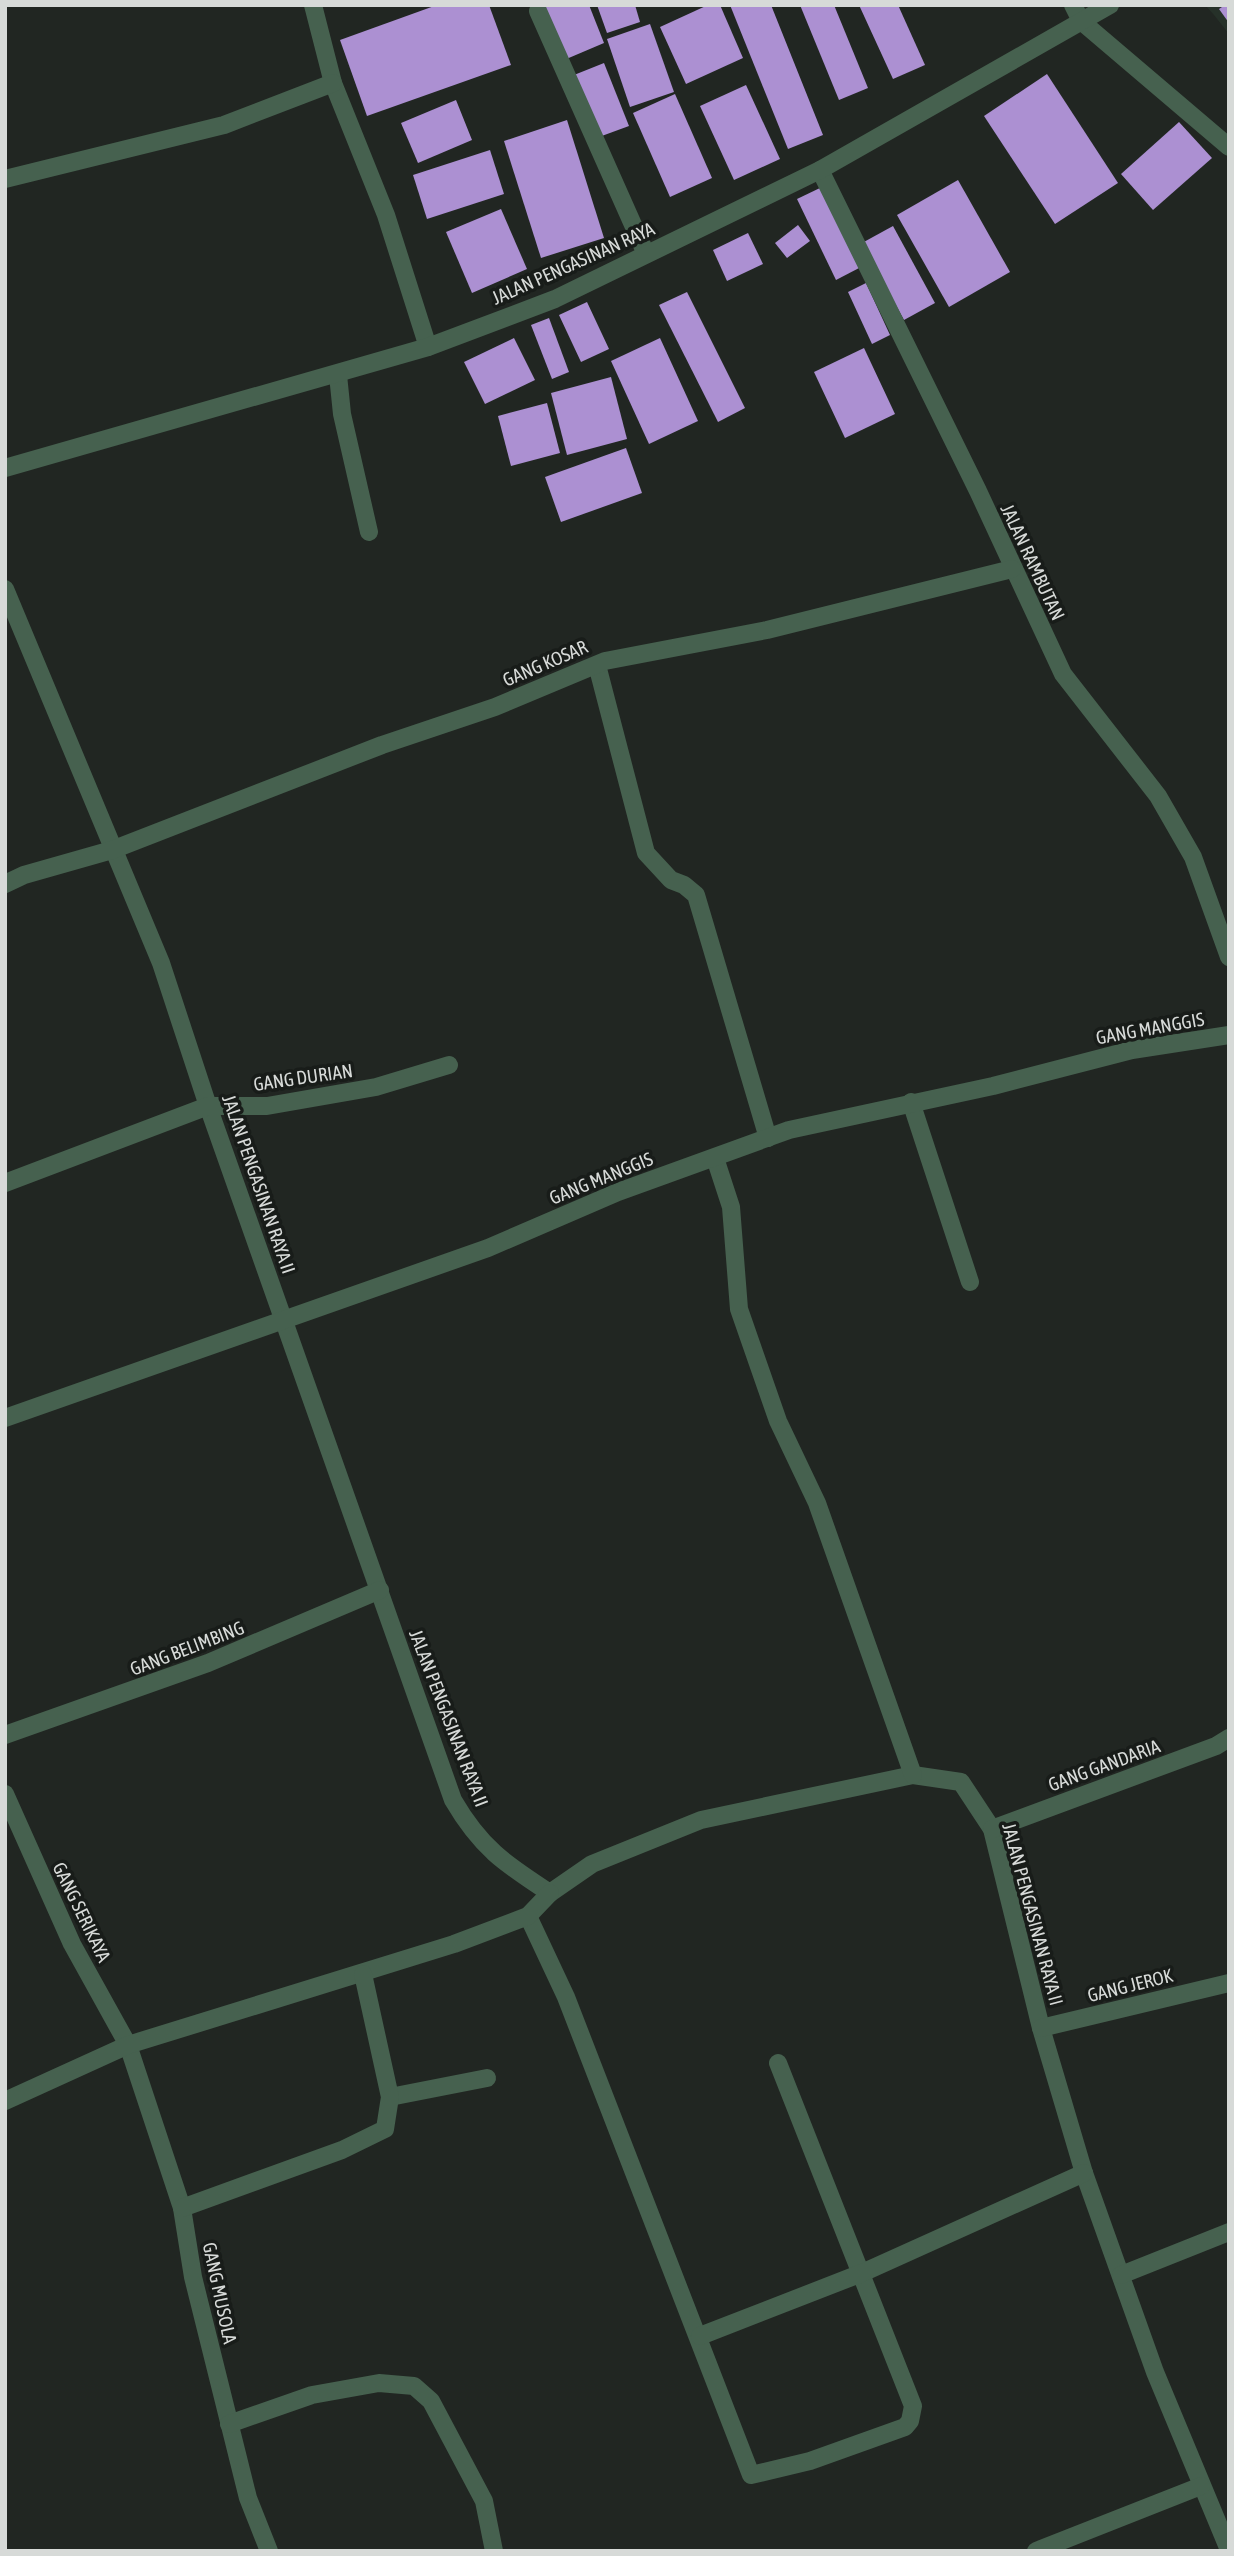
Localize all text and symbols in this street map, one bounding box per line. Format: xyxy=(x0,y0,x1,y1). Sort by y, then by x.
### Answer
street label: JALAN PENGASINAN RAYA xyxy=(488,217,658,309)
street label: JALAN RAMBUTAN xyxy=(996,500,1070,624)
street label: GANG KOSAR xyxy=(499,635,591,691)
street label: GANG MANGGIS xyxy=(1094,1008,1206,1048)
street label: GANG DURIAN xyxy=(252,1059,354,1095)
street label: JALAN PENGASINAN RAYA II xyxy=(218,1092,300,1276)
street label: GANG MANGGIS xyxy=(546,1147,656,1209)
street label: GANG BELIMBING xyxy=(127,1616,247,1680)
street label: JALAN PENGASINAN RAYA II xyxy=(405,1626,493,1810)
street label: GANG GANDARIA xyxy=(1045,1734,1164,1795)
street label: JALAN PENGASINAN RAYA II xyxy=(998,1820,1068,2008)
street label: GANG SERIKAYA xyxy=(48,1859,116,1966)
street label: GANG JEROK xyxy=(1085,1964,1176,2006)
street label: GANG MUSOLA xyxy=(199,2240,242,2346)

